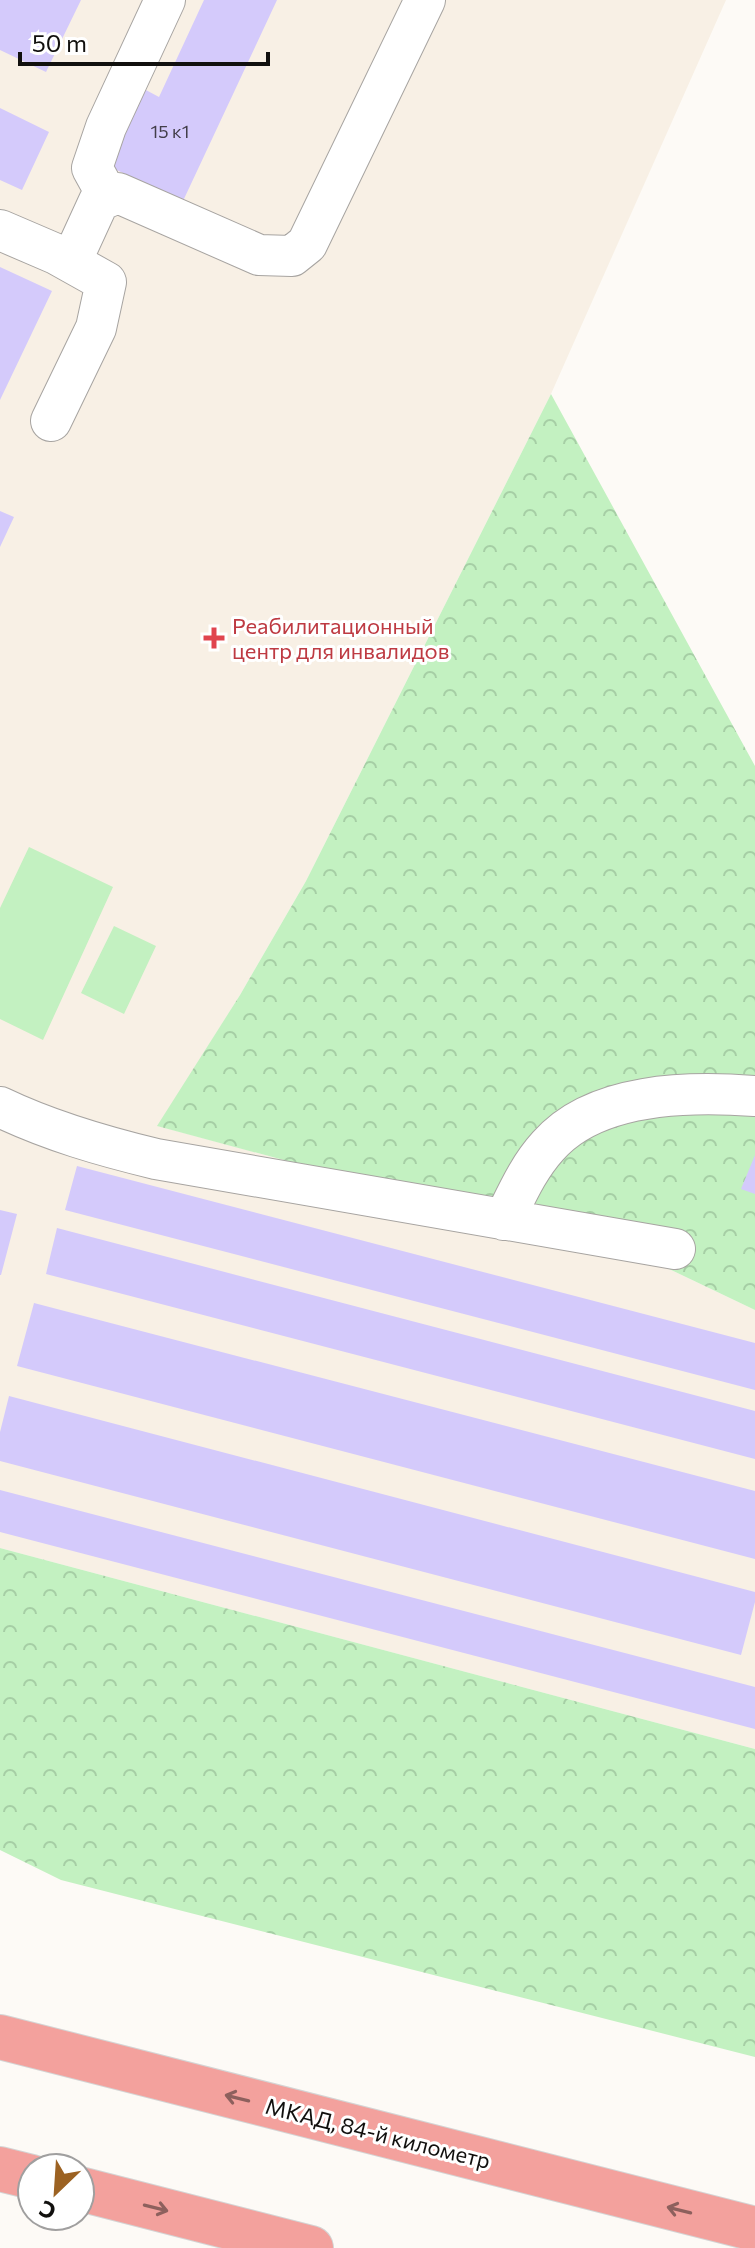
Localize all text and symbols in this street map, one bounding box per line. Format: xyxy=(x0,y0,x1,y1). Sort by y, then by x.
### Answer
scale bar xyxy=(20,16,268,66)
text: 50 m xyxy=(32,28,87,57)
house number: 15 к1 xyxy=(151,120,189,142)
place label: Реабилитационный центр для инвалидов xyxy=(232,612,449,664)
marker: Реабилитационный центр для инвалидов xyxy=(203,627,225,649)
one-way arrow xyxy=(225,2089,251,2104)
street label: МКАД, 84-й километр xyxy=(263,2092,493,2174)
north arrow xyxy=(16,2152,96,2232)
text: С xyxy=(35,2195,60,2226)
one-way arrow xyxy=(667,2201,693,2216)
one-way arrow xyxy=(142,2202,168,2217)

